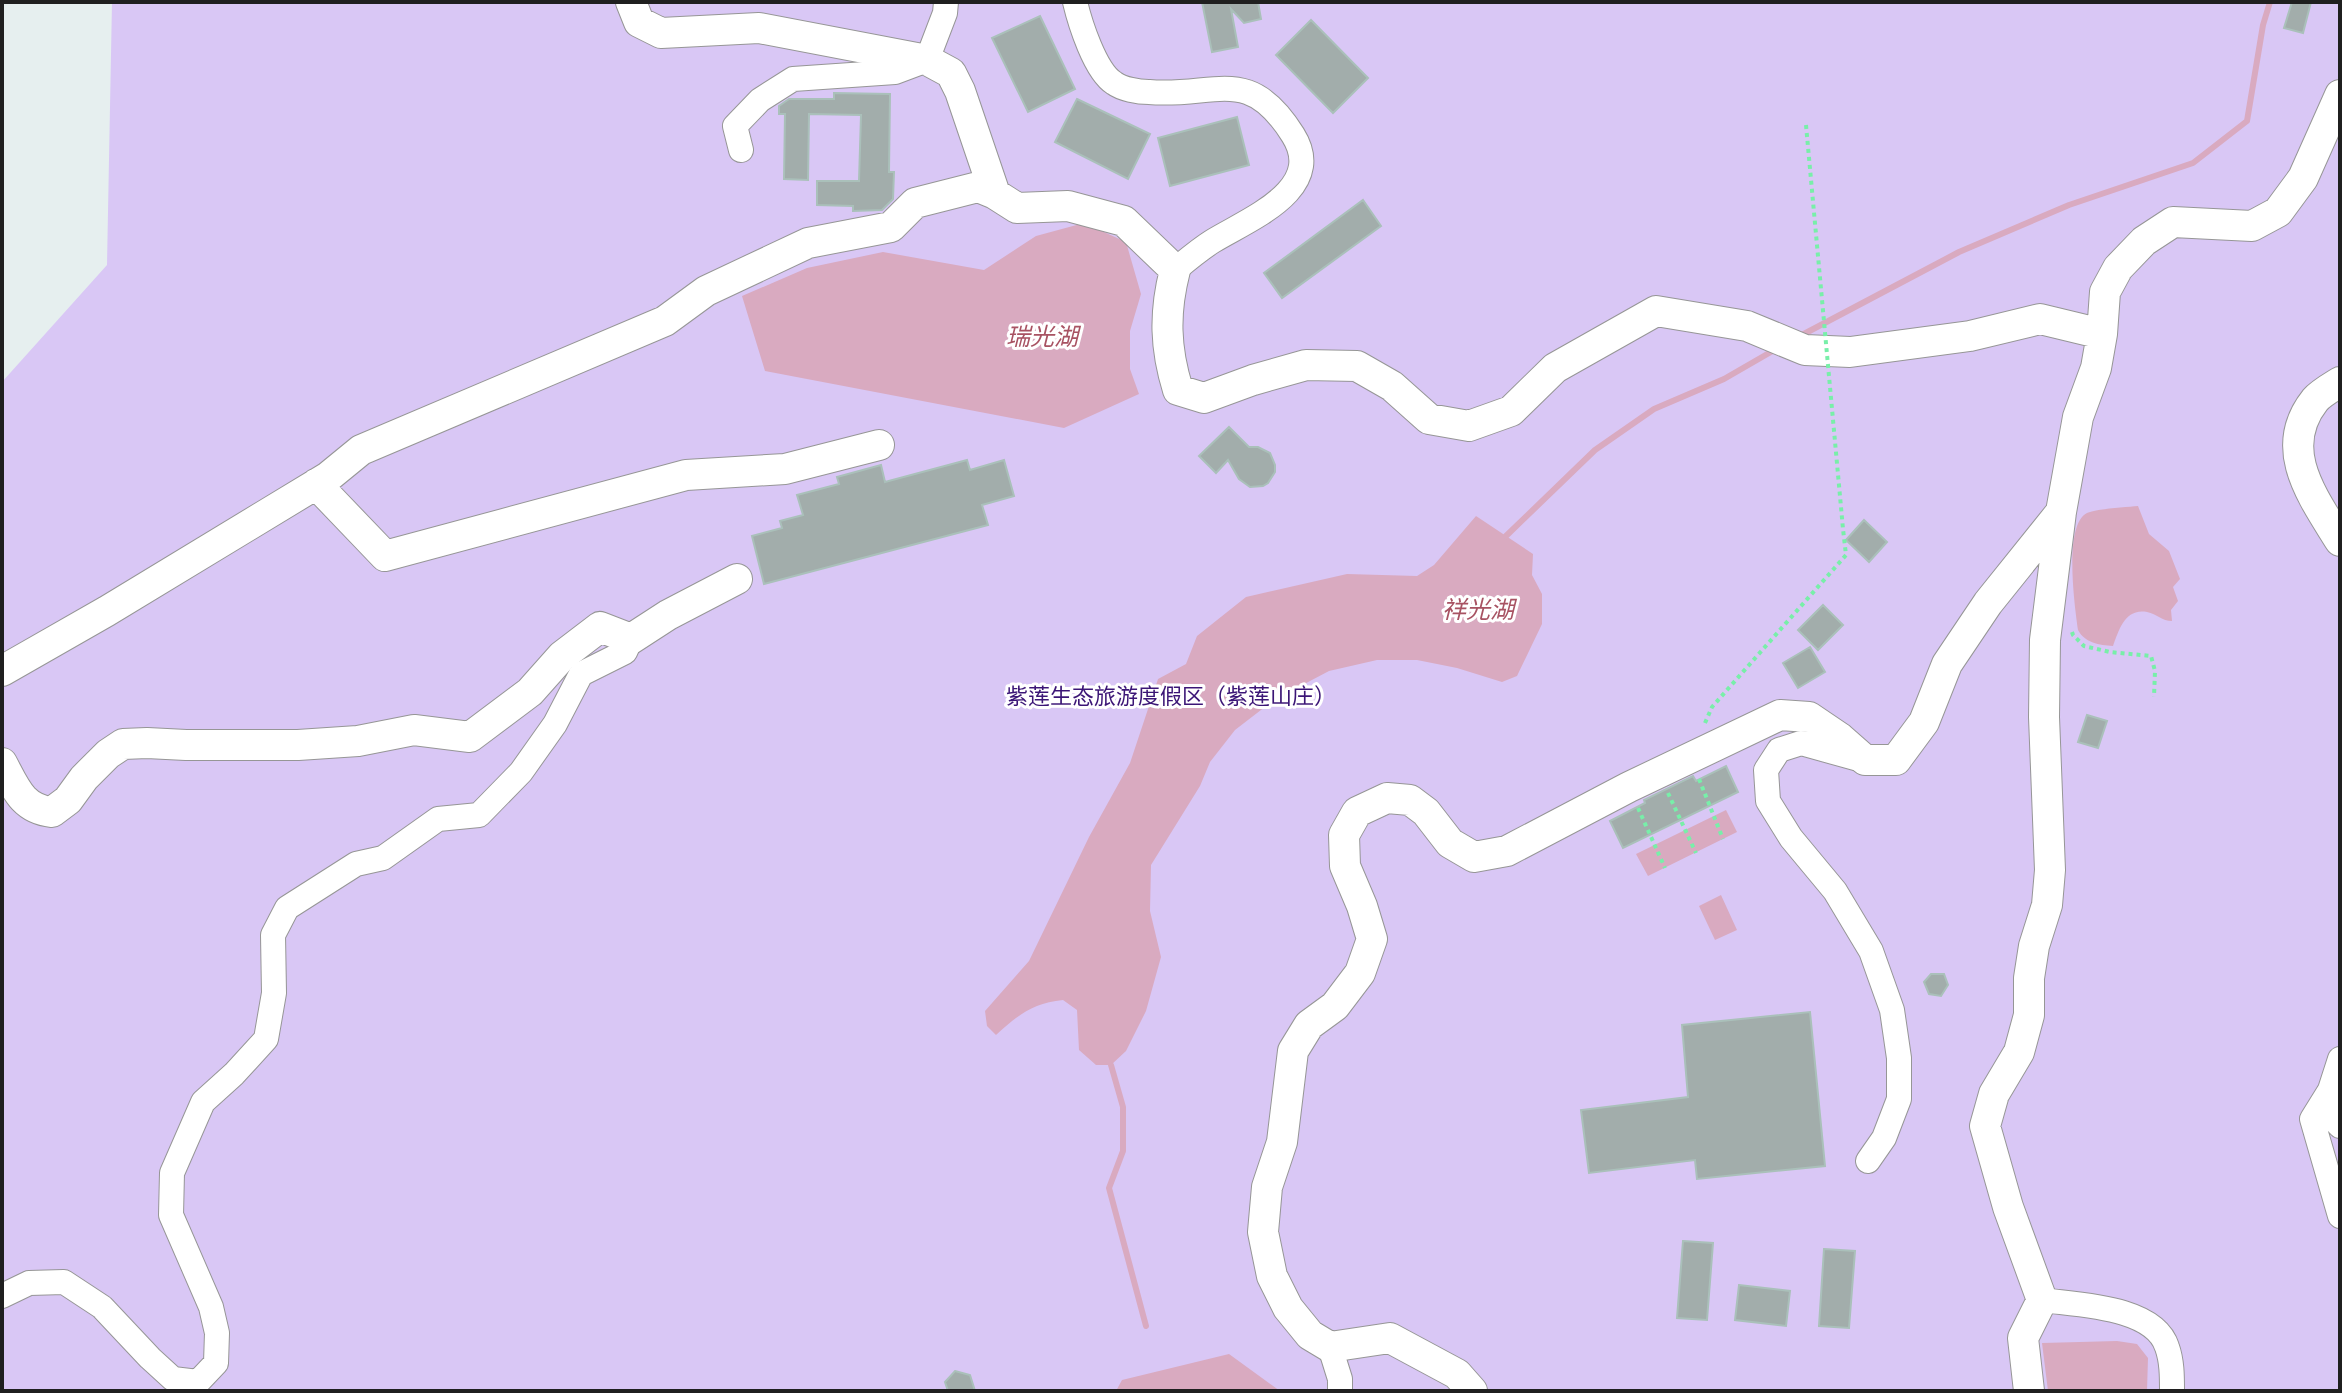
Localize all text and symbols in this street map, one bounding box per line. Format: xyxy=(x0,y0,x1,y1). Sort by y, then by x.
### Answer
water label: 瑞光湖 xyxy=(1006,319,1082,354)
water label: 祥光湖 xyxy=(1442,592,1518,627)
park label: 紫莲生态旅游度假区（紫莲山庄） xyxy=(1006,680,1336,712)

